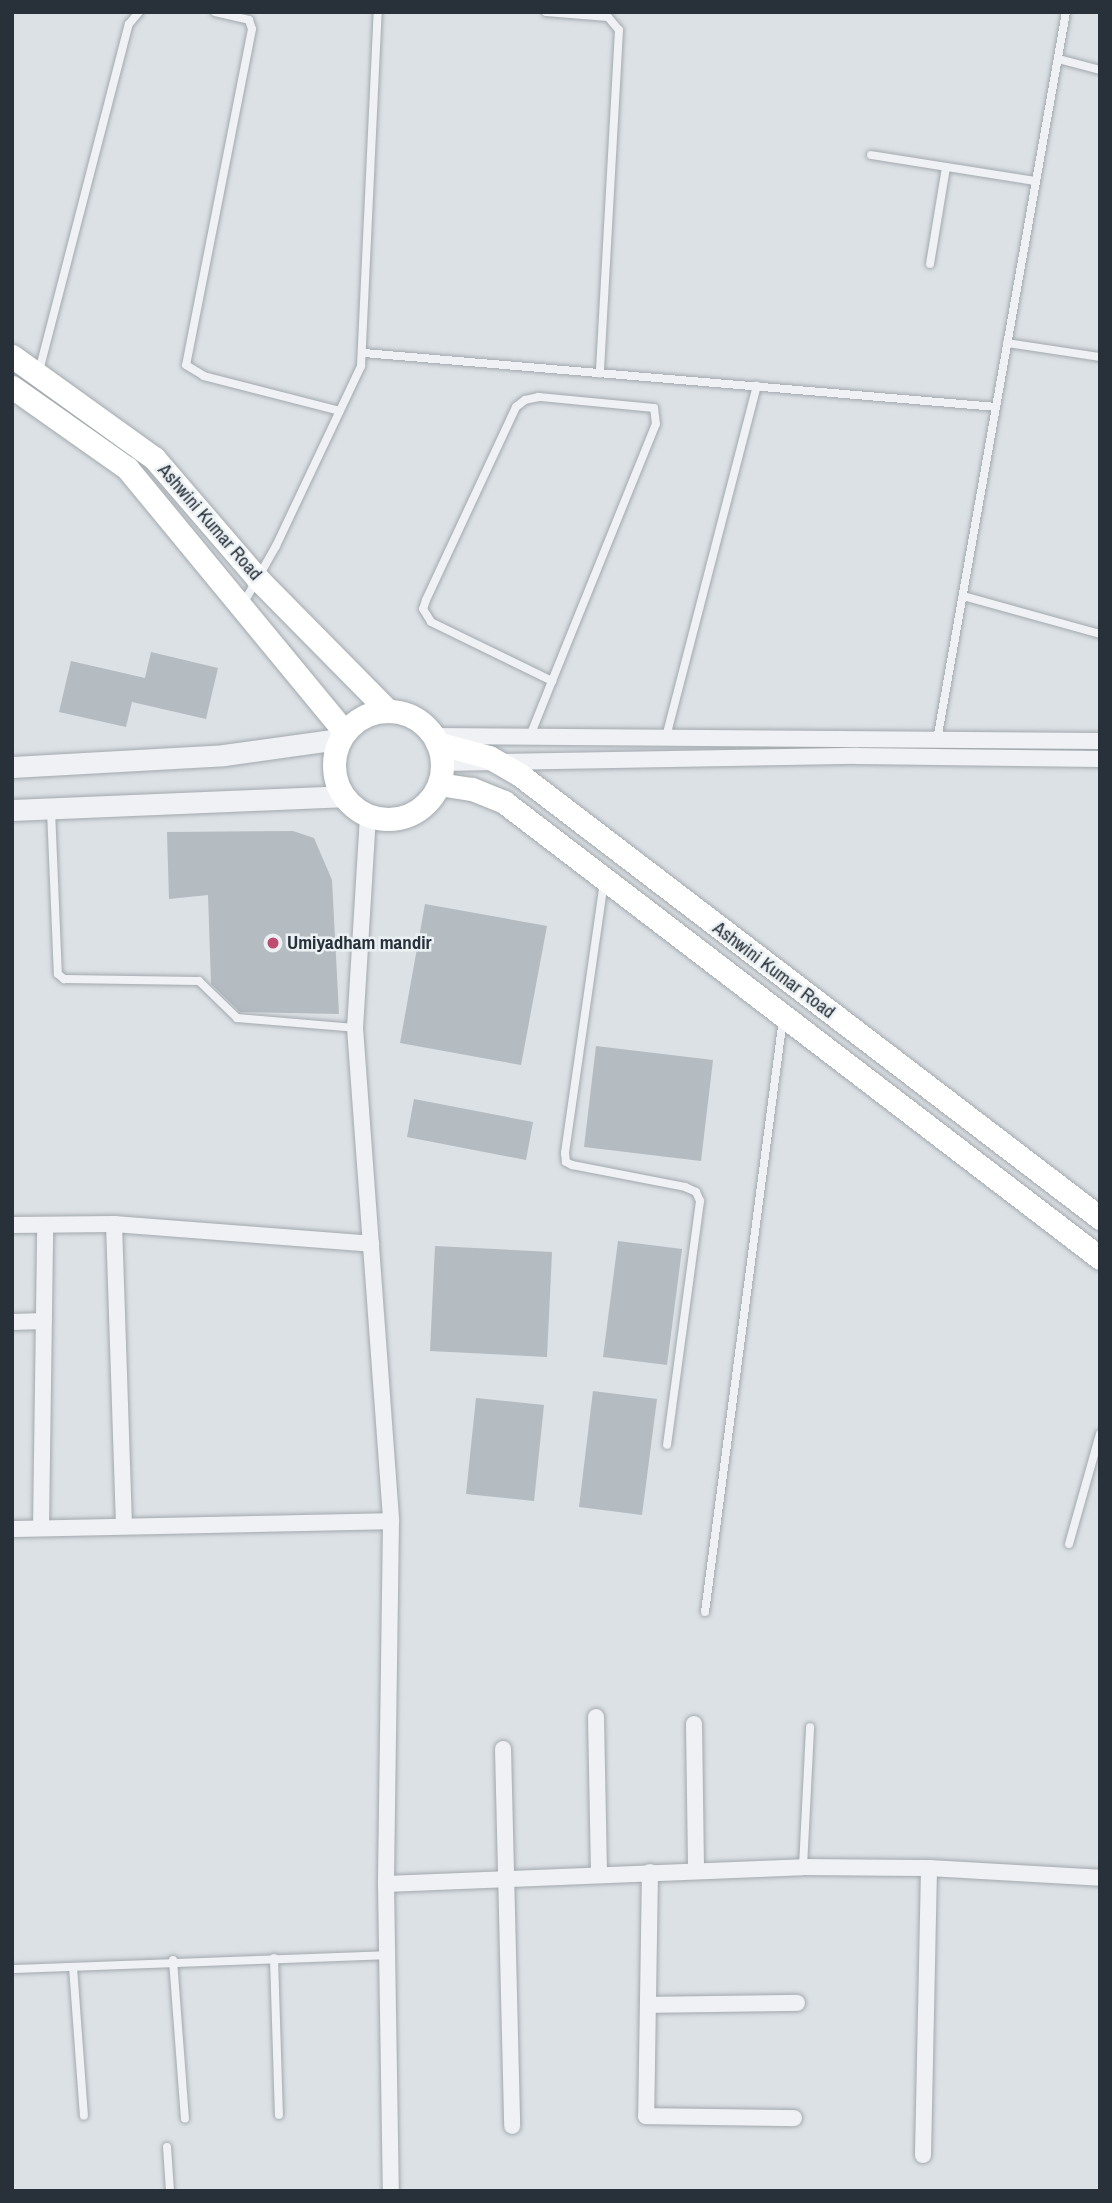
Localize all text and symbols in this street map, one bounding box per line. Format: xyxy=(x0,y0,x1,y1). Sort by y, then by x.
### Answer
street label: Ashwini Kumar Road xyxy=(153,459,267,585)
street label: Ashwini Kumar Road xyxy=(708,917,840,1023)
place label: Umiyadham mandir xyxy=(287,932,432,954)
marker: Umiyadham mandir xyxy=(265,935,281,951)

